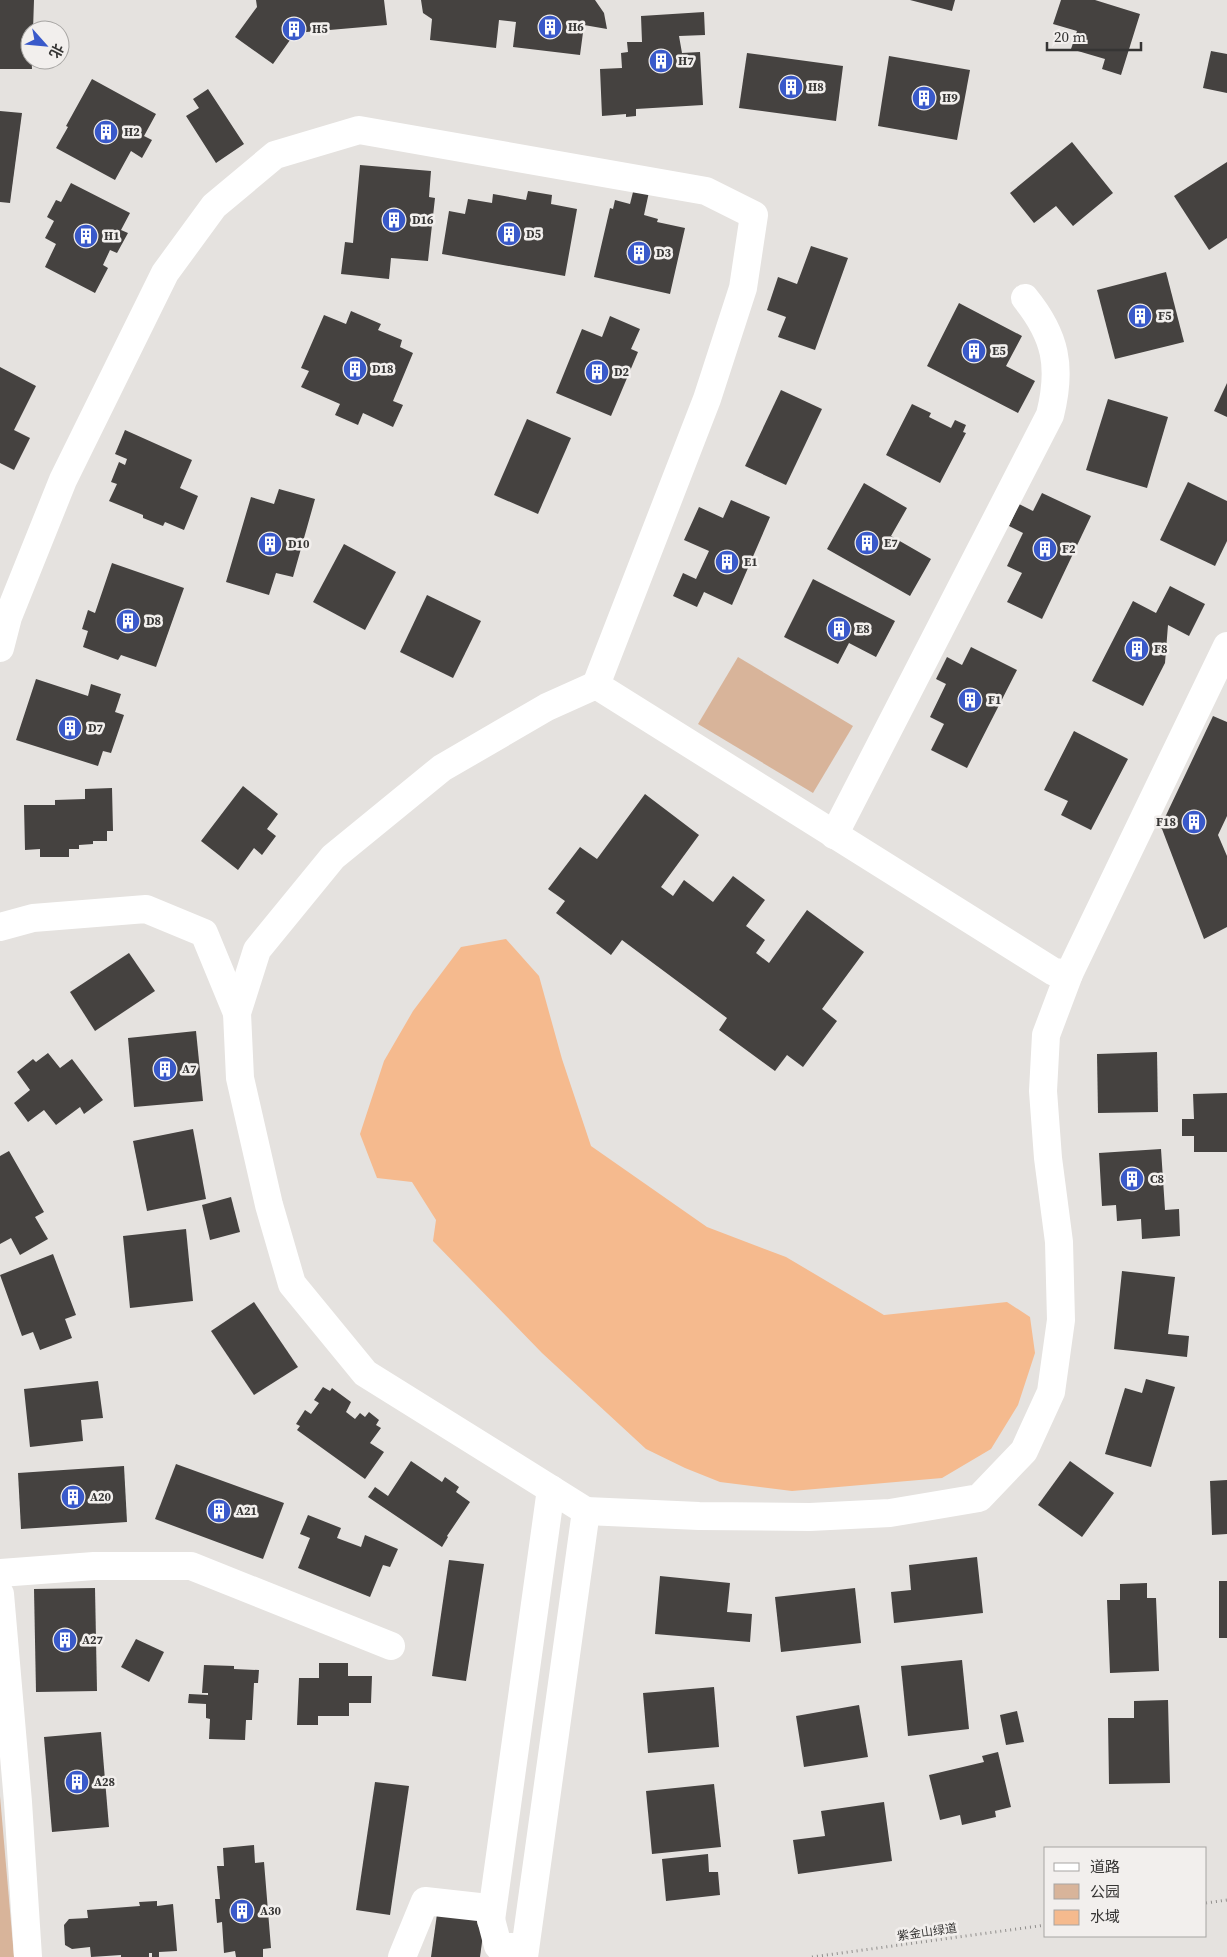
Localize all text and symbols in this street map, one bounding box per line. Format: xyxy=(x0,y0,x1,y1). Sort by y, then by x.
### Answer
building icon: H6 xyxy=(537,14,563,40)
building icon: H5 xyxy=(281,16,307,42)
place label: H6 xyxy=(568,19,584,35)
north arrow xyxy=(20,20,70,70)
scale bar xyxy=(1047,20,1141,52)
place label: H5 xyxy=(312,21,328,37)
text: 20 m xyxy=(1054,26,1086,47)
text: 北 xyxy=(44,40,69,62)
building icon: H7 xyxy=(648,48,674,74)
place label: H7 xyxy=(678,53,694,69)
building icon: H8 xyxy=(778,74,804,100)
place label: H8 xyxy=(808,79,824,95)
building icon: H9 xyxy=(911,85,937,111)
place label: H9 xyxy=(942,90,958,106)
building icon: H2 xyxy=(93,119,119,145)
place label: H2 xyxy=(124,124,140,140)
building icon: D16 xyxy=(381,207,407,233)
place label: D16 xyxy=(412,212,434,228)
building icon: D5 xyxy=(496,221,522,247)
building icon: H1 xyxy=(73,223,99,249)
place label: D5 xyxy=(526,226,541,242)
place label: H1 xyxy=(104,228,120,244)
building icon: D3 xyxy=(626,240,652,266)
place label: D3 xyxy=(656,245,671,261)
building icon: F5 xyxy=(1127,303,1153,329)
place label: F5 xyxy=(1158,308,1172,324)
building icon: E5 xyxy=(961,338,987,364)
place label: E5 xyxy=(992,343,1006,359)
building icon: D18 xyxy=(342,356,368,382)
building icon: D2 xyxy=(584,359,610,385)
place label: D18 xyxy=(372,361,393,377)
place label: D2 xyxy=(614,364,629,380)
building icon: E7 xyxy=(854,530,880,556)
building icon: D10 xyxy=(257,531,283,557)
place label: E7 xyxy=(884,535,898,551)
place label: D10 xyxy=(288,536,310,552)
building icon: F2 xyxy=(1032,536,1058,562)
place label: F2 xyxy=(1062,541,1076,557)
building icon: E1 xyxy=(714,549,740,575)
place label: E1 xyxy=(744,554,758,570)
building icon: D8 xyxy=(115,608,141,634)
place label: D8 xyxy=(146,613,161,629)
building icon: E8 xyxy=(826,616,852,642)
place label: E8 xyxy=(856,621,870,637)
building icon: F8 xyxy=(1124,636,1150,662)
place label: F8 xyxy=(1154,641,1167,657)
building icon: F1 xyxy=(957,687,983,713)
place label: F1 xyxy=(988,692,1001,708)
building icon: D7 xyxy=(57,715,83,741)
place label: D7 xyxy=(88,720,103,736)
building icon: F18 xyxy=(1181,809,1207,835)
place label: F18 xyxy=(1156,814,1176,830)
building icon: A7 xyxy=(152,1056,178,1082)
place label: A7 xyxy=(182,1061,197,1077)
building icon: C8 xyxy=(1119,1166,1145,1192)
place label: C8 xyxy=(1150,1171,1164,1187)
building icon: A20 xyxy=(60,1484,86,1510)
place label: A20 xyxy=(90,1489,112,1505)
building icon: A21 xyxy=(206,1498,232,1524)
place label: A21 xyxy=(236,1503,257,1519)
building icon: A27 xyxy=(52,1627,78,1653)
place label: A27 xyxy=(82,1632,104,1648)
building icon: A28 xyxy=(64,1769,90,1795)
place label: A28 xyxy=(94,1774,115,1790)
legend xyxy=(1044,1847,1207,1937)
text: 道路 xyxy=(1090,1856,1120,1877)
text: 公园 xyxy=(1090,1881,1120,1902)
building icon: A30 xyxy=(229,1898,255,1924)
place label: A30 xyxy=(260,1903,282,1919)
text: 水域 xyxy=(1090,1906,1120,1927)
street label: 紫金山绿道 xyxy=(896,1920,958,1944)

